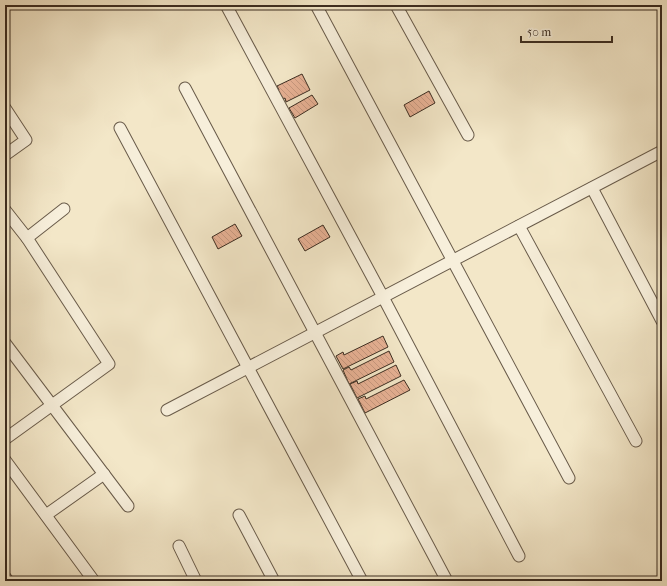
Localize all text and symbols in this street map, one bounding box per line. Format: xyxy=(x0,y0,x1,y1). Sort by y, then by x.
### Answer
scale bar xyxy=(521,18,612,44)
text: 50 m xyxy=(527,25,551,39)

